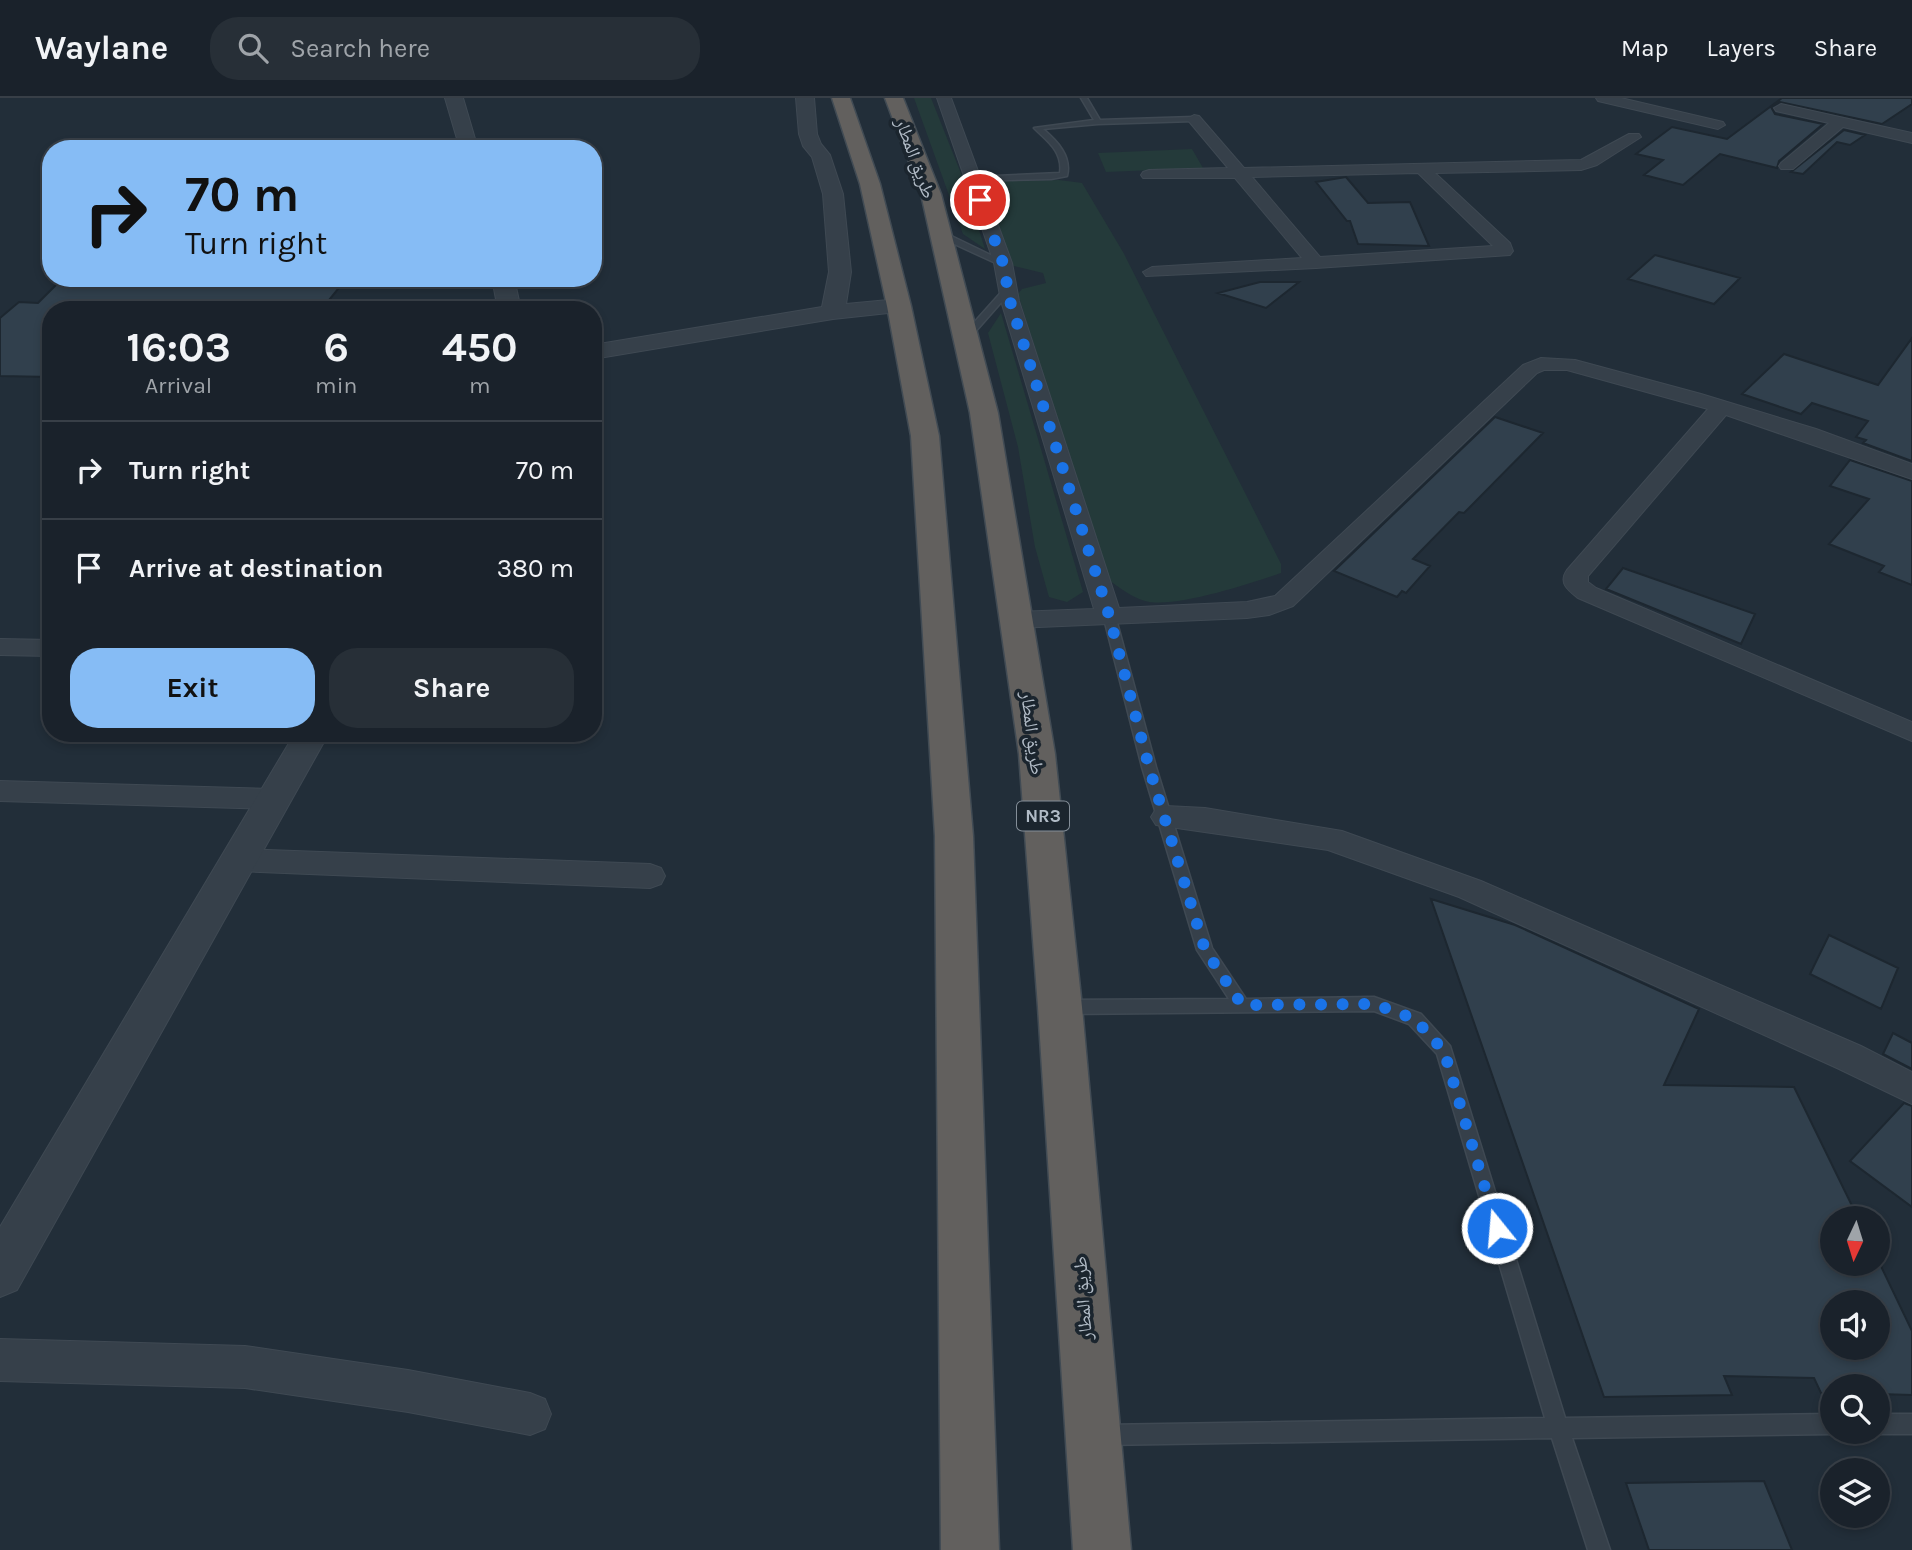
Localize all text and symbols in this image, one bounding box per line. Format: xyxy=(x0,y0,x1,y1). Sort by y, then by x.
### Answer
search box xyxy=(210,17,700,80)
text: Waylane xyxy=(35,29,168,67)
icon: search xyxy=(234,29,272,67)
text: Search here xyxy=(290,33,430,64)
text: Map xyxy=(1621,34,1669,62)
text: Layers xyxy=(1707,34,1776,62)
text: Share xyxy=(1814,34,1877,62)
street label: طريق المطار xyxy=(890,114,940,202)
text: 70 m xyxy=(185,166,299,223)
icon: right xyxy=(70,168,161,259)
pin xyxy=(950,170,1010,230)
icon: arrive xyxy=(961,181,999,219)
text: Turn right xyxy=(185,225,327,262)
text: 16:03 xyxy=(126,322,231,372)
text: 6 xyxy=(323,322,349,372)
text: 450 xyxy=(442,322,518,372)
text: Arrival xyxy=(145,372,212,399)
text: min xyxy=(315,372,357,399)
text: m xyxy=(469,372,490,399)
icon: right xyxy=(70,451,108,489)
text: Turn right xyxy=(129,455,250,486)
text: 70 m xyxy=(516,455,574,486)
icon: arrive xyxy=(70,549,108,587)
text: Arrive at destination xyxy=(129,553,383,584)
text: 380 m xyxy=(497,553,574,584)
button: Exit xyxy=(70,648,315,728)
button: Share xyxy=(329,648,574,728)
street label: طريق المطار xyxy=(1016,689,1048,776)
road number: NR3 xyxy=(1017,802,1069,830)
position arrow xyxy=(1460,1191,1534,1265)
north arrow xyxy=(1820,1206,1890,1276)
map controls xyxy=(1820,1206,1890,1528)
street label: طريق المطار xyxy=(1069,1255,1097,1342)
button: sound xyxy=(1820,1290,1890,1360)
button: search xyxy=(1820,1374,1890,1444)
button: layers xyxy=(1820,1458,1890,1528)

